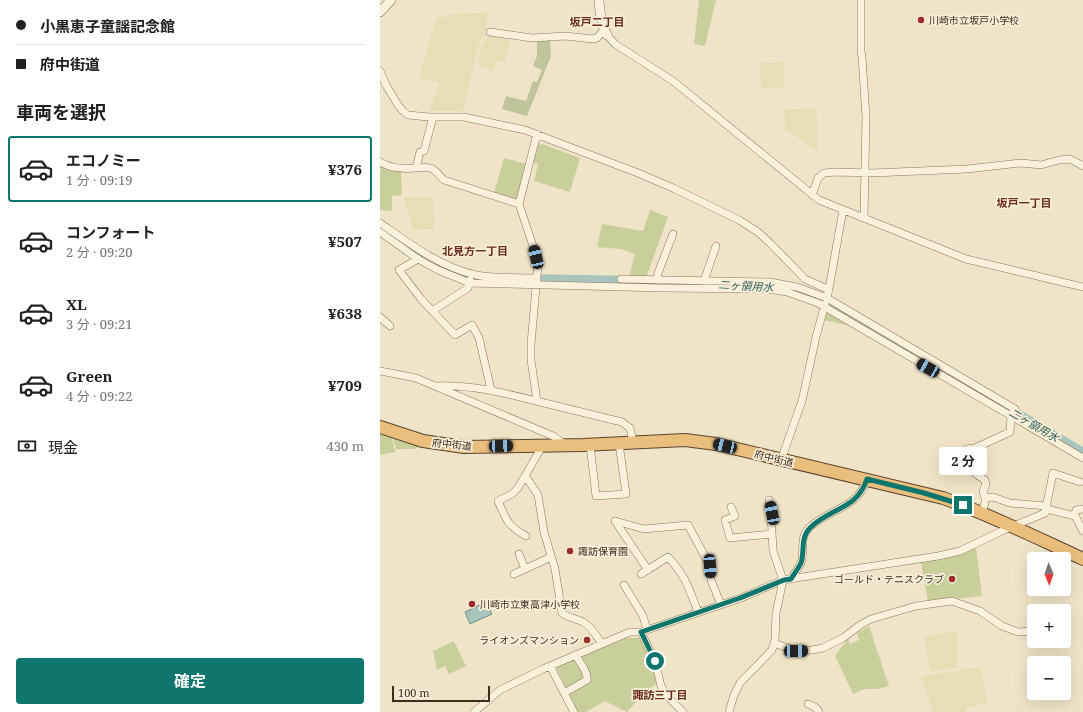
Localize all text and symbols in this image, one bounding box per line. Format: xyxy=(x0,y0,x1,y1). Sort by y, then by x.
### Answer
place label: 川崎市立坂戸小学校 xyxy=(929,13,1019,27)
district label: 坂戸二丁目 xyxy=(570,14,625,29)
marker: 川崎市立坂戸小学校 xyxy=(916,15,926,25)
text: 小黒恵子童謡記念館 xyxy=(40,16,175,36)
text: 府中街道 xyxy=(40,54,100,74)
text: 車両を選択 xyxy=(16,100,106,124)
text: エコノミー xyxy=(66,150,141,170)
icon: car xyxy=(18,151,54,187)
text: ¥376 xyxy=(328,159,362,179)
text: 1 分 · 09:19 xyxy=(66,171,132,189)
district label: 坂戸一丁目 xyxy=(997,195,1052,210)
text: コンフォート xyxy=(66,222,156,242)
icon: car xyxy=(18,223,54,259)
text: ¥507 xyxy=(328,231,362,251)
text: 2 分 · 09:20 xyxy=(66,243,132,261)
district label: 北見方一丁目 xyxy=(442,243,508,258)
car xyxy=(527,244,545,270)
water label: 二ヶ領用水 xyxy=(718,277,775,294)
text: XL xyxy=(66,294,87,314)
icon: car xyxy=(18,295,54,331)
text: ¥638 xyxy=(328,303,362,323)
text: 3 分 · 09:21 xyxy=(66,315,132,333)
car xyxy=(915,357,941,379)
text: Green xyxy=(66,366,113,386)
icon: car xyxy=(18,367,54,403)
text: ¥709 xyxy=(328,375,362,395)
text: 4 分 · 09:22 xyxy=(66,387,132,405)
water label: 二ヶ領用水 xyxy=(1007,404,1063,445)
icon: cash xyxy=(16,435,38,457)
street label: 府中街道 xyxy=(431,435,473,453)
text: 現金 xyxy=(48,437,78,457)
text: 430 m xyxy=(327,437,364,455)
car xyxy=(712,437,738,455)
car xyxy=(489,440,513,452)
street label: 府中街道 xyxy=(753,446,795,470)
callout: 2 分 xyxy=(939,447,987,475)
text: 2 分 xyxy=(951,452,975,470)
route end xyxy=(954,496,972,514)
car xyxy=(764,500,780,526)
place label: 諏訪保育園 xyxy=(578,544,628,558)
marker: 諏訪保育園 xyxy=(565,546,575,556)
north arrow xyxy=(1027,552,1071,596)
map controls xyxy=(1027,552,1071,700)
car xyxy=(703,554,717,578)
place label: ゴールド・テニスクラブ xyxy=(834,572,944,586)
marker: ゴールド・テニスクラブ xyxy=(947,574,957,584)
place label: 川崎市立東高津小学校 xyxy=(480,597,580,611)
marker: 川崎市立東高津小学校 xyxy=(467,599,477,609)
button: + xyxy=(1027,604,1071,648)
place label: ライオンズマンション xyxy=(479,633,579,647)
marker: ライオンズマンション xyxy=(582,635,592,645)
car xyxy=(784,645,808,657)
route start xyxy=(646,652,664,670)
button: − xyxy=(1027,656,1071,700)
button: 確定 xyxy=(16,658,364,704)
scale bar xyxy=(392,684,490,703)
text: 100 m xyxy=(398,685,430,700)
district label: 諏訪三丁目 xyxy=(633,687,688,702)

